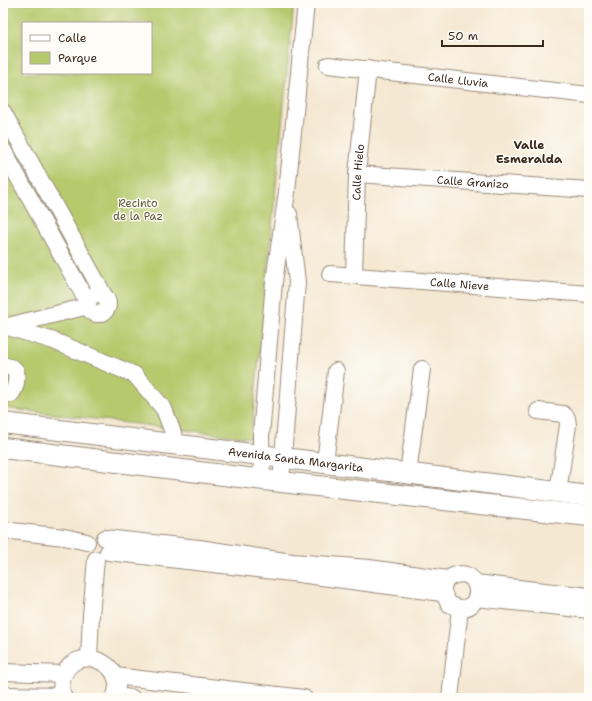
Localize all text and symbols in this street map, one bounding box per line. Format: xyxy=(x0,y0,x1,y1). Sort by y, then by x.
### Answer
legend xyxy=(22,22,152,74)
scale bar xyxy=(442,22,543,48)
text: 50 m xyxy=(448,28,478,44)
text: Calle xyxy=(58,30,87,46)
text: Parque xyxy=(58,50,97,66)
street label: Calle Lluvia xyxy=(427,70,489,91)
district label: Valle Esmeralda xyxy=(496,137,563,167)
street label: Calle Hielo xyxy=(349,143,368,201)
street label: Calle Granizo xyxy=(436,173,509,192)
park label: Recinto de la Paz xyxy=(113,196,163,224)
street label: Calle Nieve xyxy=(429,275,490,294)
street label: Avenida Santa Margarita xyxy=(227,444,364,476)

